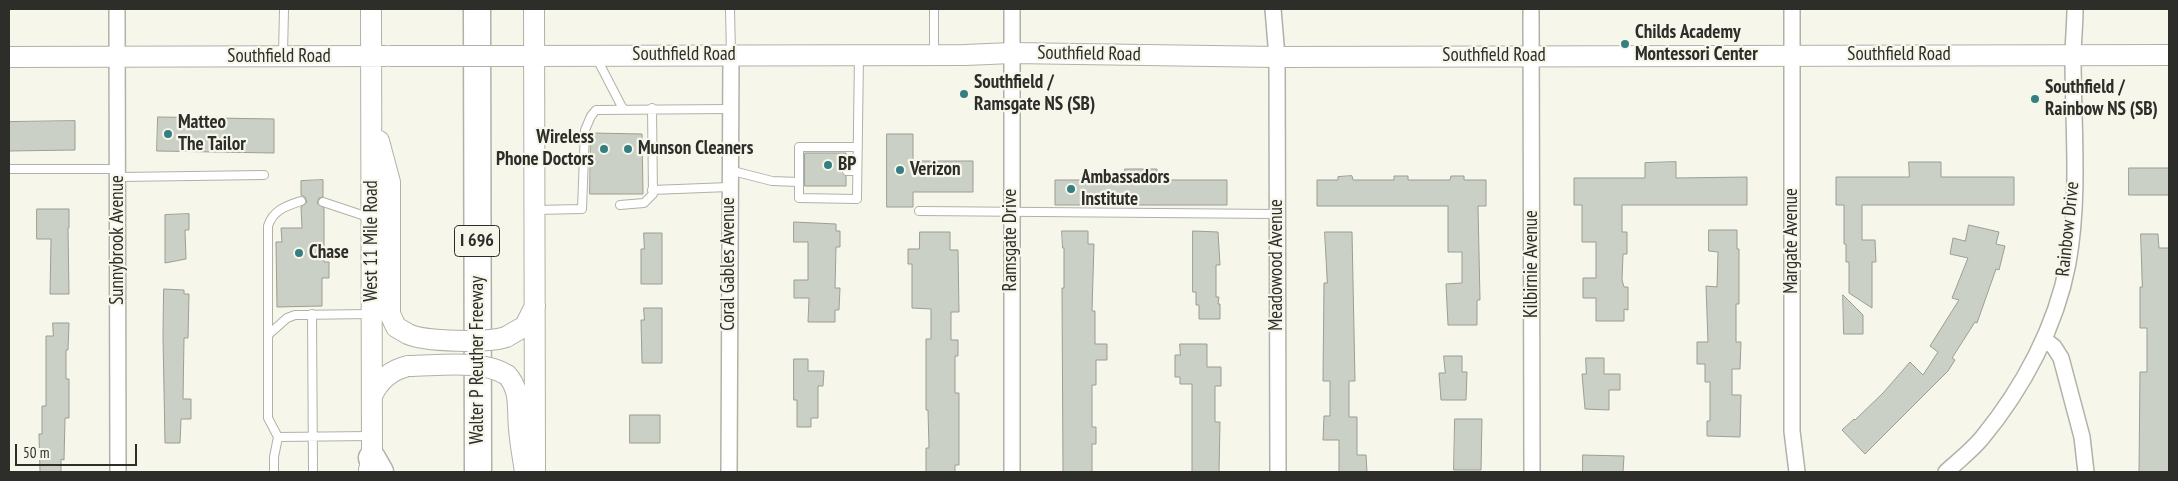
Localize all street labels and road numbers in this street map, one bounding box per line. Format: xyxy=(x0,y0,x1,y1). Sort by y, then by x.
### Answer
street label: Southfield Road xyxy=(1037,42,1141,66)
street label: Southfield Road xyxy=(632,44,736,66)
street label: Southfield Road xyxy=(1847,44,1951,66)
street label: Southfield Road xyxy=(1442,45,1546,67)
street label: Southfield Road xyxy=(227,46,331,68)
street label: Sunnybrook Avenue xyxy=(107,175,129,305)
street label: West 11 Mile Road xyxy=(361,180,383,302)
street label: Rainbow Drive xyxy=(2052,180,2084,278)
street label: Margate Avenue xyxy=(1781,188,1803,294)
street label: Ramsgate Drive xyxy=(1000,189,1022,291)
street label: Coral Gables Avenue xyxy=(718,197,740,331)
street label: Meadowood Avenue xyxy=(1266,199,1288,331)
street label: Kilbirnie Avenue xyxy=(1521,210,1543,318)
road number: I 696 xyxy=(454,226,500,256)
street label: Walter P Reuther Freeway xyxy=(467,276,489,444)

